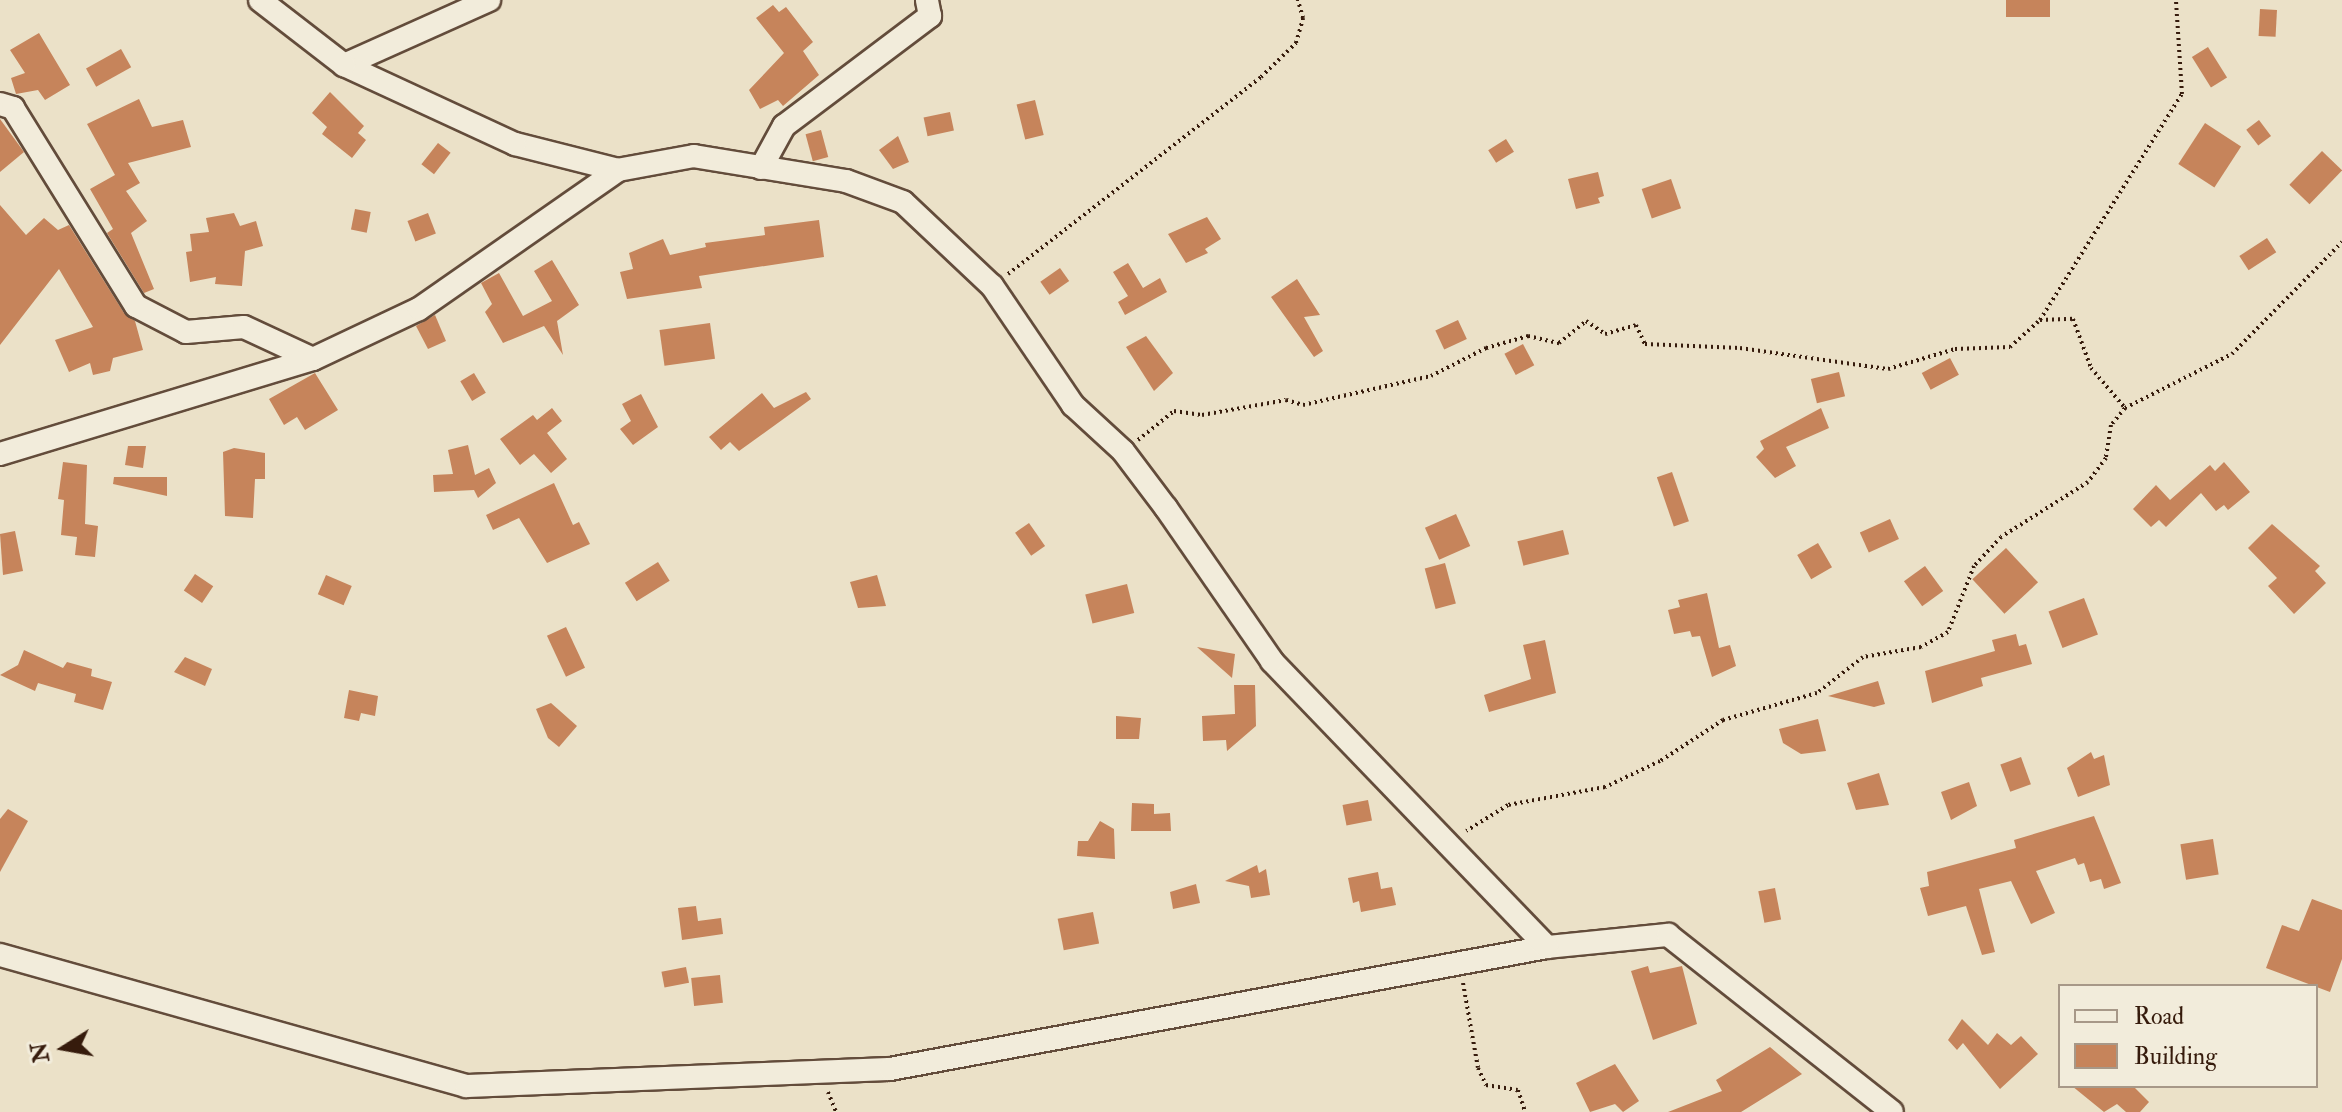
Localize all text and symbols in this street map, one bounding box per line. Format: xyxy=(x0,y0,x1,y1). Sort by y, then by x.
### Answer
legend xyxy=(2058,984,2318,1088)
text: Road xyxy=(2134,1001,2184,1032)
north arrow xyxy=(24,1008,104,1088)
text: N xyxy=(25,1040,56,1065)
text: Building xyxy=(2134,1041,2217,1072)

